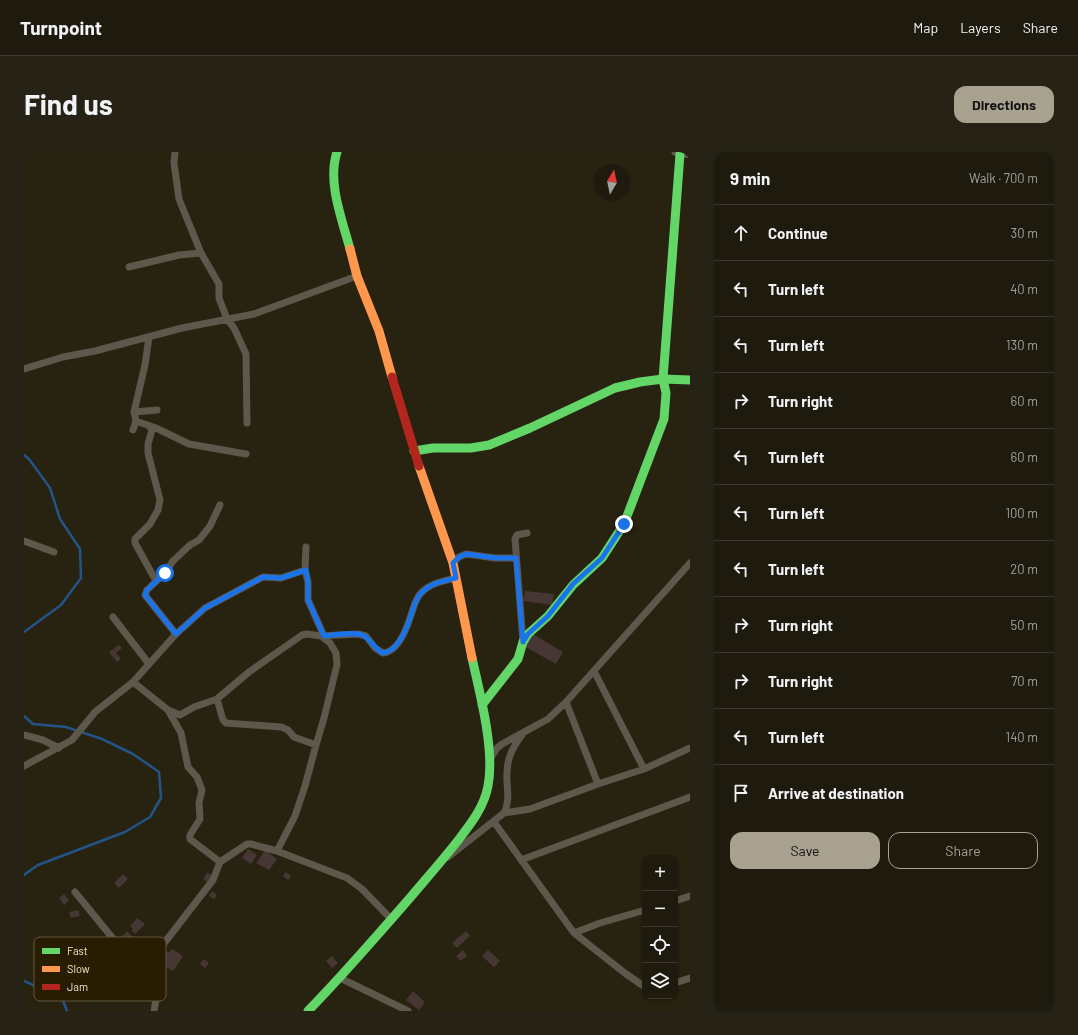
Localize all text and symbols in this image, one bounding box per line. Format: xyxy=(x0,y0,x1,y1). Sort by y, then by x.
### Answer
text: Turnpoint xyxy=(20,16,102,39)
text: Map xyxy=(913,19,938,36)
text: Layers xyxy=(960,19,1001,36)
text: Share xyxy=(1023,19,1058,36)
button: Directions xyxy=(954,86,1054,123)
text: Find us xyxy=(24,87,113,121)
north arrow xyxy=(594,164,630,200)
text: 9 min xyxy=(730,168,770,188)
text: Walk · 700 m xyxy=(969,170,1038,186)
icon: ahead xyxy=(730,222,752,244)
text: Continue xyxy=(768,224,828,242)
text: 30 m xyxy=(1011,225,1038,241)
icon: left xyxy=(730,278,752,300)
text: Turn left xyxy=(768,280,824,298)
text: 40 m xyxy=(1010,281,1038,297)
icon: left xyxy=(730,334,752,356)
text: Turn left xyxy=(768,336,824,354)
text: 130 m xyxy=(1006,337,1038,353)
icon: right xyxy=(730,390,752,412)
text: Turn right xyxy=(768,392,833,410)
text: 60 m xyxy=(1011,393,1038,409)
icon: left xyxy=(730,446,752,468)
text: Turn left xyxy=(768,448,824,466)
text: 60 m xyxy=(1011,449,1038,465)
icon: left xyxy=(730,502,752,524)
text: Turn left xyxy=(768,504,824,522)
text: 100 m xyxy=(1005,505,1038,521)
route end xyxy=(615,515,633,533)
icon: left xyxy=(730,558,752,580)
text: Turn left xyxy=(768,560,824,578)
text: 20 m xyxy=(1010,561,1038,577)
route start xyxy=(156,564,174,582)
icon: right xyxy=(730,614,752,636)
text: Turn right xyxy=(768,616,833,634)
text: 50 m xyxy=(1011,617,1038,633)
icon: right xyxy=(730,670,752,692)
text: Turn right xyxy=(768,672,833,690)
text: 70 m xyxy=(1011,673,1038,689)
icon: left xyxy=(730,726,752,748)
text: Turn left xyxy=(768,728,824,746)
text: 140 m xyxy=(1006,729,1038,745)
icon: arrive xyxy=(730,782,752,804)
text: Arrive at destination xyxy=(768,784,904,802)
button: Save xyxy=(730,832,880,869)
button: Share xyxy=(888,832,1038,869)
map controls xyxy=(642,855,678,999)
button: + xyxy=(642,855,678,891)
button: − xyxy=(642,891,678,927)
button: locate xyxy=(642,927,678,963)
legend xyxy=(34,937,166,1001)
text: Fast xyxy=(67,944,88,957)
text: Slow xyxy=(67,962,90,975)
button: layers xyxy=(642,963,678,999)
text: Jam xyxy=(67,980,88,993)

